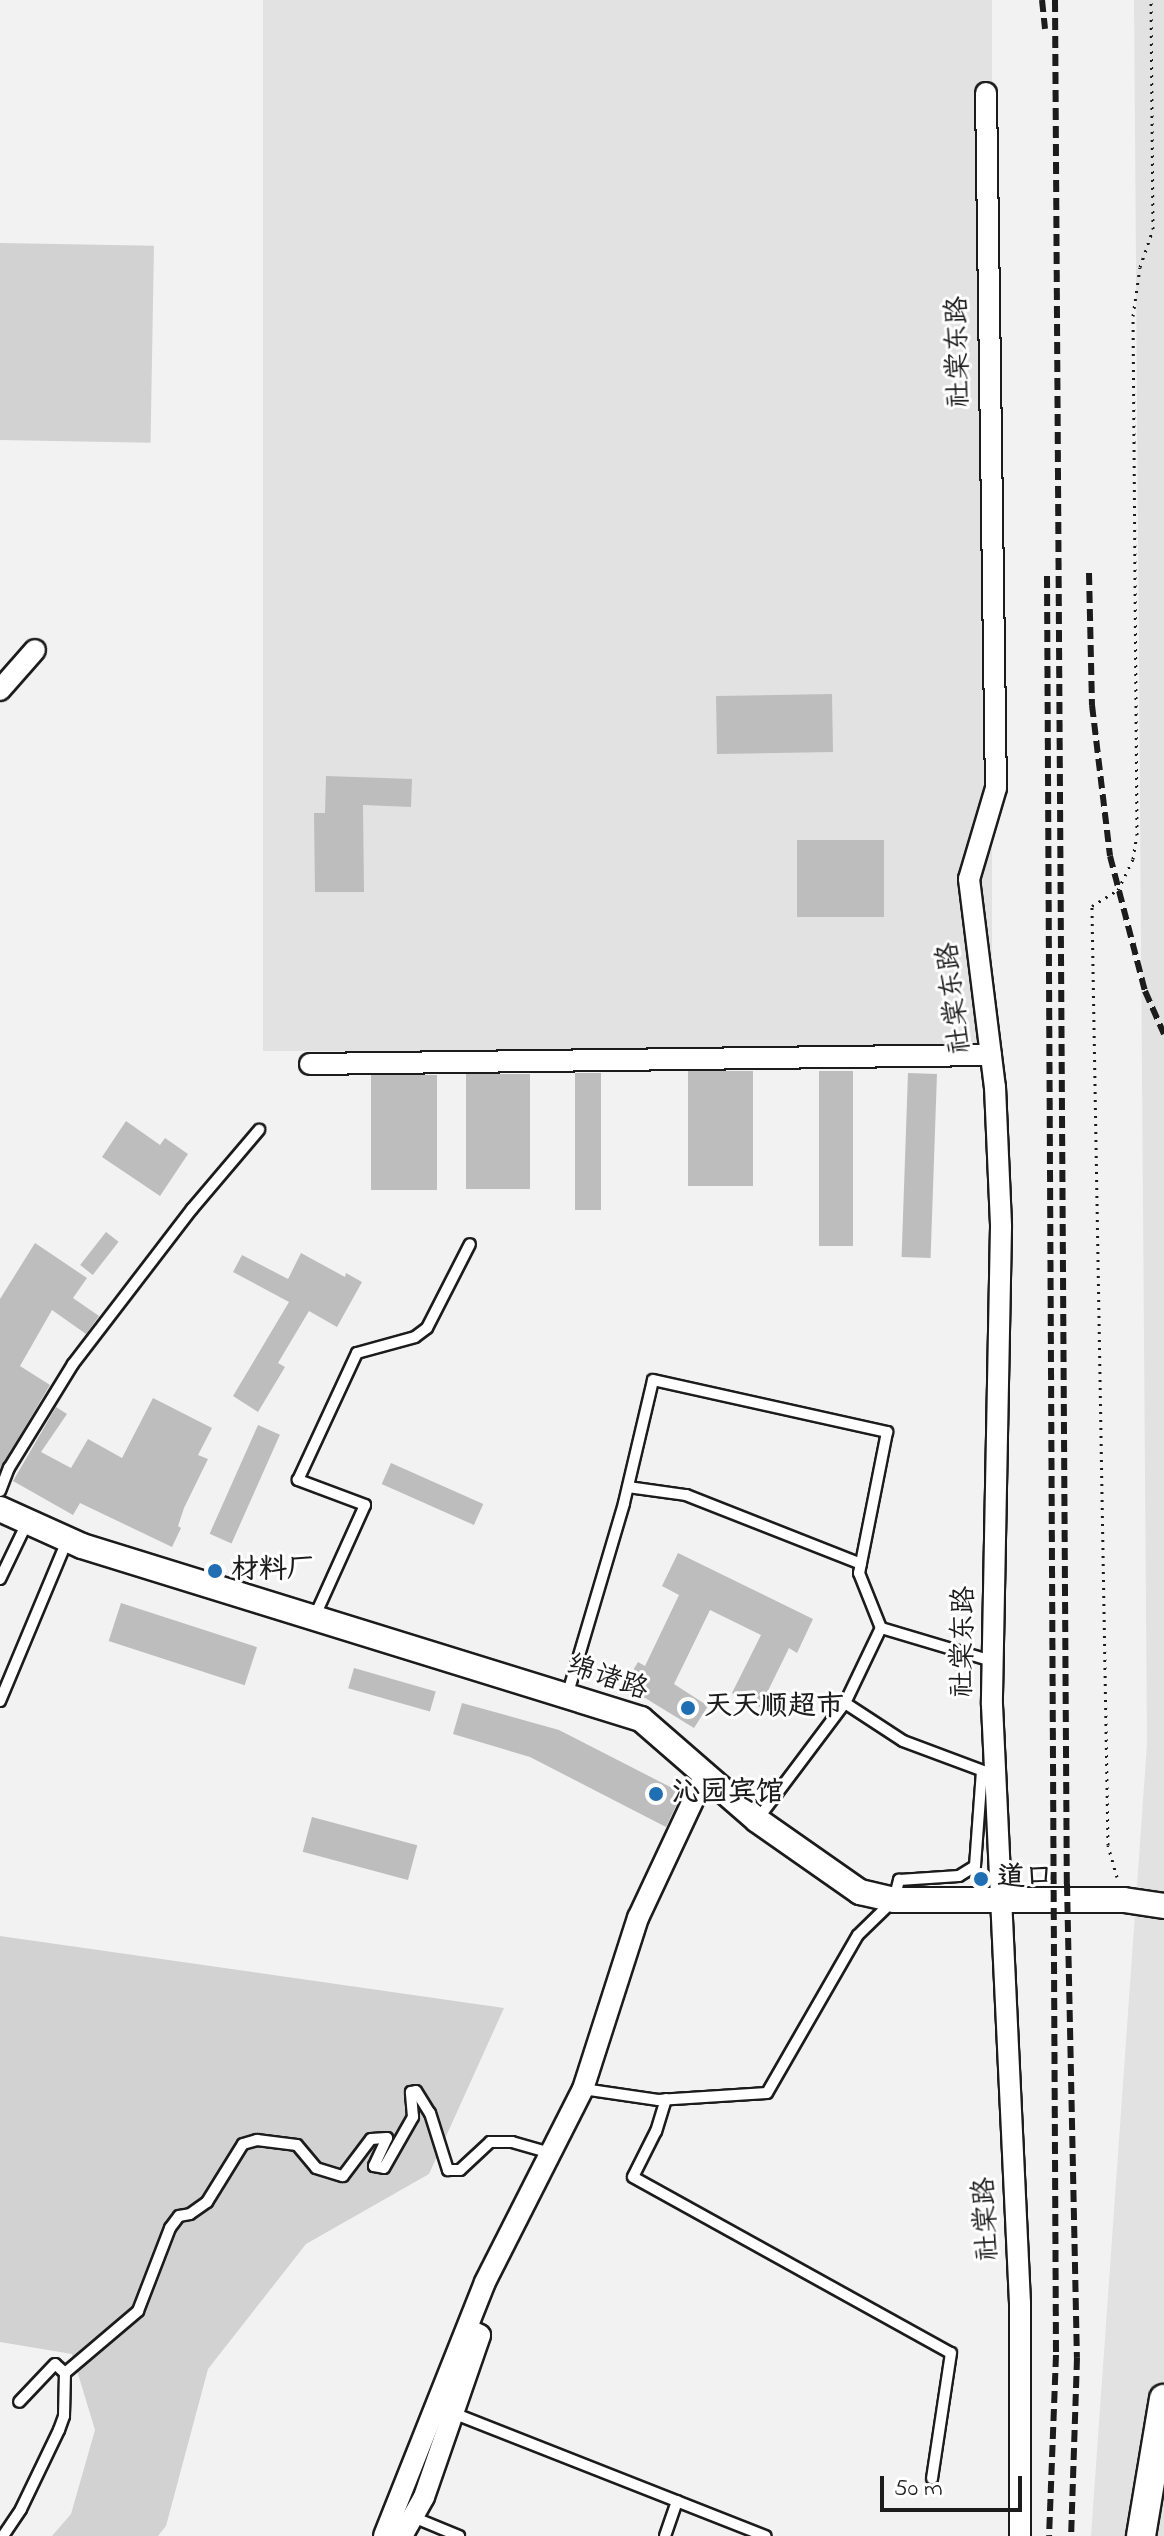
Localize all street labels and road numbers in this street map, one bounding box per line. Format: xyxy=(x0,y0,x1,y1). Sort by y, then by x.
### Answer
street label: 社棠东路 xyxy=(942,296,978,408)
street label: 社棠东路 xyxy=(933,940,979,1056)
street label: 社棠东路 xyxy=(947,1586,983,1698)
street label: 绵诸路 xyxy=(562,1649,652,1709)
street label: 社棠路 xyxy=(969,2176,1007,2262)

